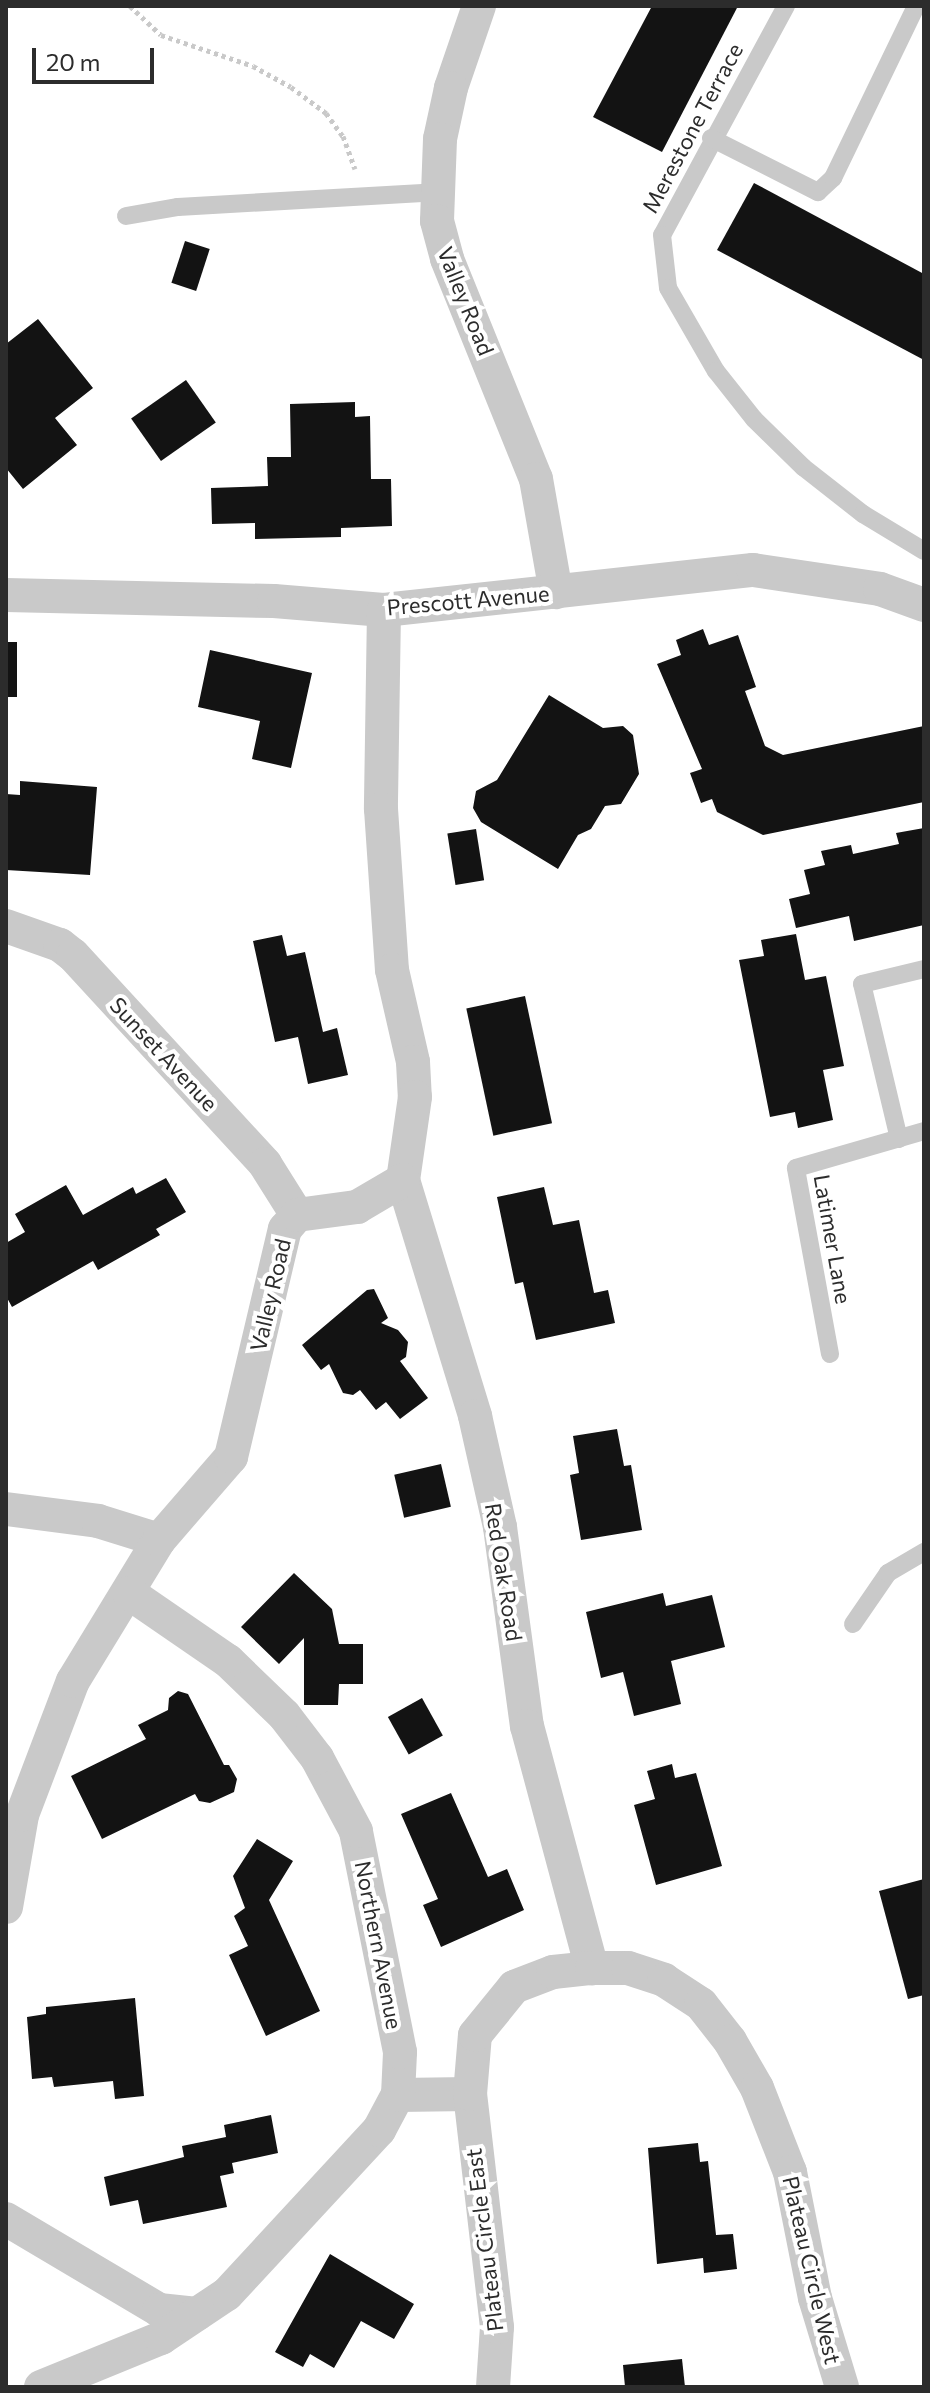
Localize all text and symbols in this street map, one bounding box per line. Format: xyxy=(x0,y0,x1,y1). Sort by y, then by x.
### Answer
scale bar xyxy=(36,32,158,82)
street label: Merestone Terrace xyxy=(636,39,748,217)
text: 20 m xyxy=(46,47,100,76)
street label: Valley Road xyxy=(432,243,500,359)
street label: Prescott Avenue xyxy=(386,580,550,620)
street label: Sunset Avenue xyxy=(105,992,223,1116)
street label: Latimer Lane xyxy=(809,1172,857,1306)
street label: Valley Road xyxy=(244,1236,296,1354)
street label: Red Oak Road xyxy=(480,1501,528,1643)
street label: Northern Avenue xyxy=(350,1859,408,2031)
street label: Plateau Circle East xyxy=(460,2147,508,2333)
street label: Plateau Circle West xyxy=(778,2173,846,2367)

